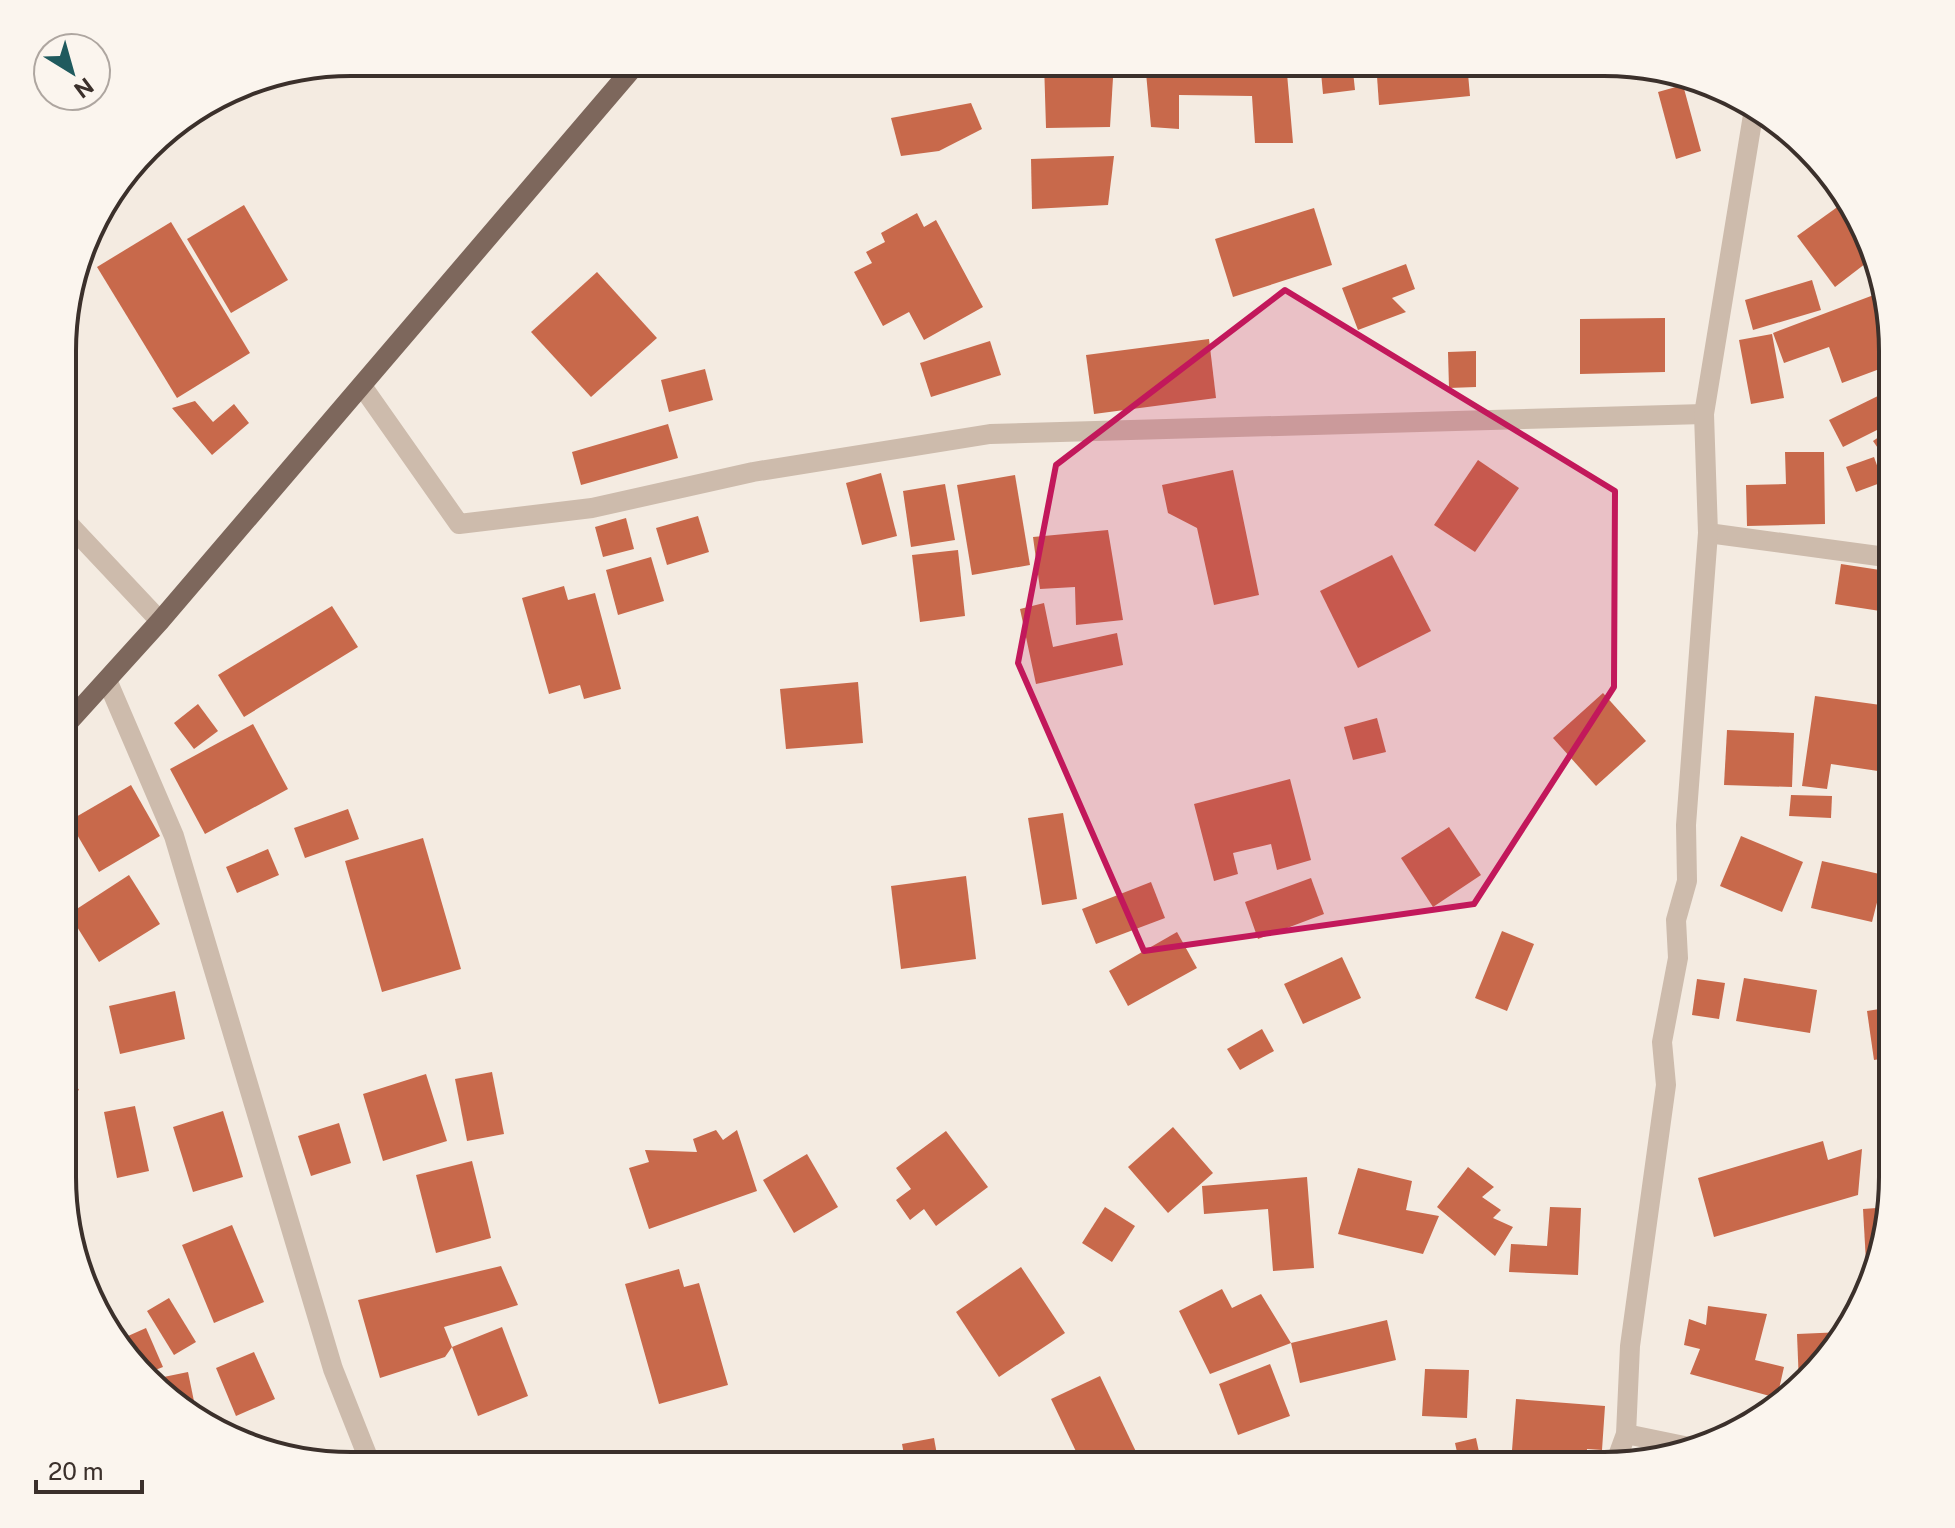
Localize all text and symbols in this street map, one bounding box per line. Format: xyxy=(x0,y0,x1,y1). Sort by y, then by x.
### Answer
north arrow xyxy=(32,32,112,112)
text: N xyxy=(69,72,99,104)
scale bar xyxy=(36,1444,142,1494)
text: 20 m xyxy=(48,1457,104,1485)

